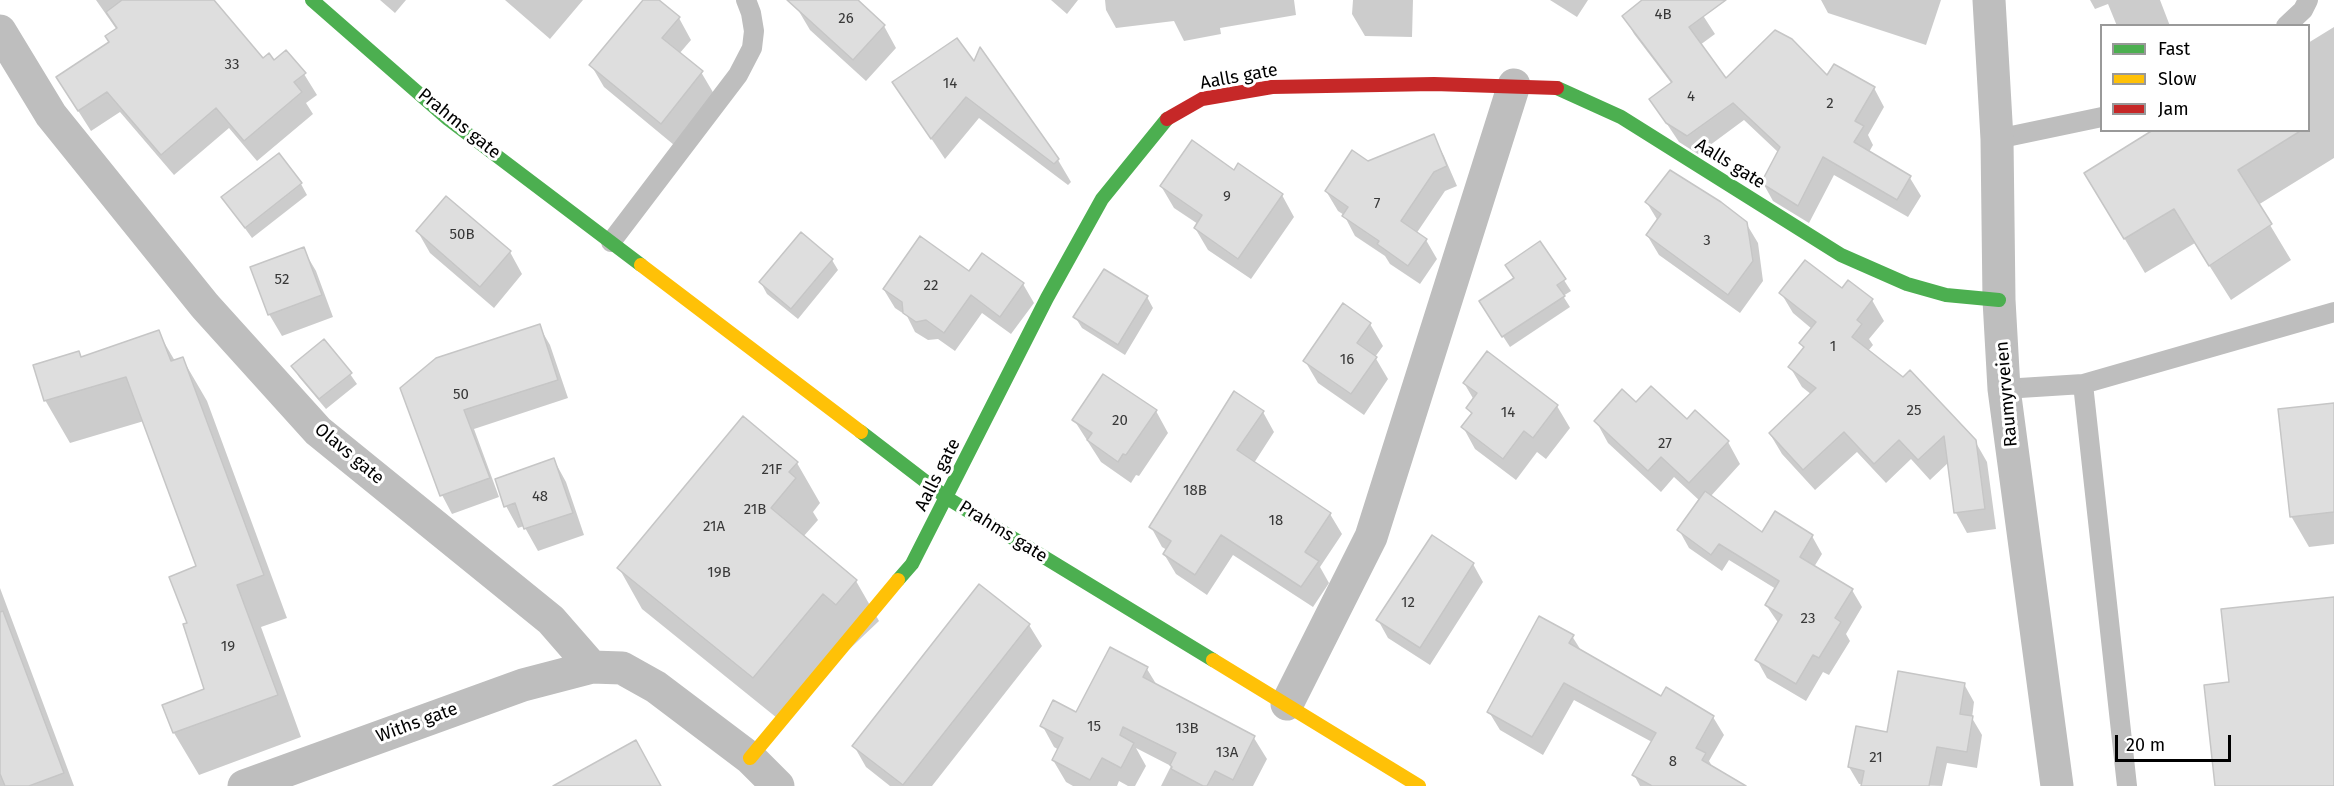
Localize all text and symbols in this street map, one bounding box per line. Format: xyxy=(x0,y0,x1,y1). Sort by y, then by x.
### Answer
house number: 4B xyxy=(1654,6,1672,24)
house number: 26 xyxy=(838,10,854,28)
legend xyxy=(2100,24,2310,132)
text: Fast xyxy=(2158,38,2190,60)
house number: 33 xyxy=(225,56,239,74)
street label: Aalls gate xyxy=(1198,60,1280,94)
text: Slow xyxy=(2158,68,2196,90)
house number: 14 xyxy=(943,75,957,93)
street label: Prahms gate xyxy=(413,84,505,164)
house number: 4 xyxy=(1687,88,1695,106)
house number: 2 xyxy=(1826,95,1834,113)
text: Jam xyxy=(2158,98,2189,120)
street label: Aalls gate xyxy=(1691,134,1769,194)
house number: 9 xyxy=(1223,188,1231,206)
house number: 7 xyxy=(1374,195,1380,213)
house number: 50B xyxy=(449,226,475,244)
house number: 3 xyxy=(1703,232,1711,250)
house number: 52 xyxy=(275,271,289,289)
house number: 22 xyxy=(924,277,938,295)
house number: 1 xyxy=(1830,338,1836,356)
street label: Raumyrveien xyxy=(1992,340,2022,448)
house number: 16 xyxy=(1340,351,1354,369)
house number: 50 xyxy=(453,386,469,404)
house number: 25 xyxy=(1907,402,1921,420)
house number: 14 xyxy=(1501,404,1515,422)
house number: 20 xyxy=(1112,412,1128,430)
street label: Olavs gate xyxy=(310,419,388,489)
street label: Aalls gate xyxy=(911,435,965,515)
house number: 27 xyxy=(1658,435,1672,453)
house number: 21F xyxy=(762,461,782,479)
house number: 18B xyxy=(1183,482,1207,500)
house number: 48 xyxy=(532,488,548,506)
street label: Prahms gate xyxy=(955,496,1051,568)
house number: 21B xyxy=(744,501,766,519)
house number: 18 xyxy=(1269,512,1283,530)
house number: 21A xyxy=(703,518,725,536)
house number: 19B xyxy=(707,564,731,582)
house number: 12 xyxy=(1401,594,1415,612)
house number: 23 xyxy=(1801,610,1815,628)
house number: 19 xyxy=(221,638,235,656)
street label: Withs gate xyxy=(373,698,461,748)
house number: 15 xyxy=(1087,718,1101,736)
house number: 13B xyxy=(1175,720,1199,738)
scale bar xyxy=(2118,723,2234,761)
text: 20 m xyxy=(2126,734,2165,756)
house number: 13A xyxy=(1216,744,1238,762)
house number: 21 xyxy=(1869,749,1883,767)
house number: 8 xyxy=(1669,753,1677,771)

